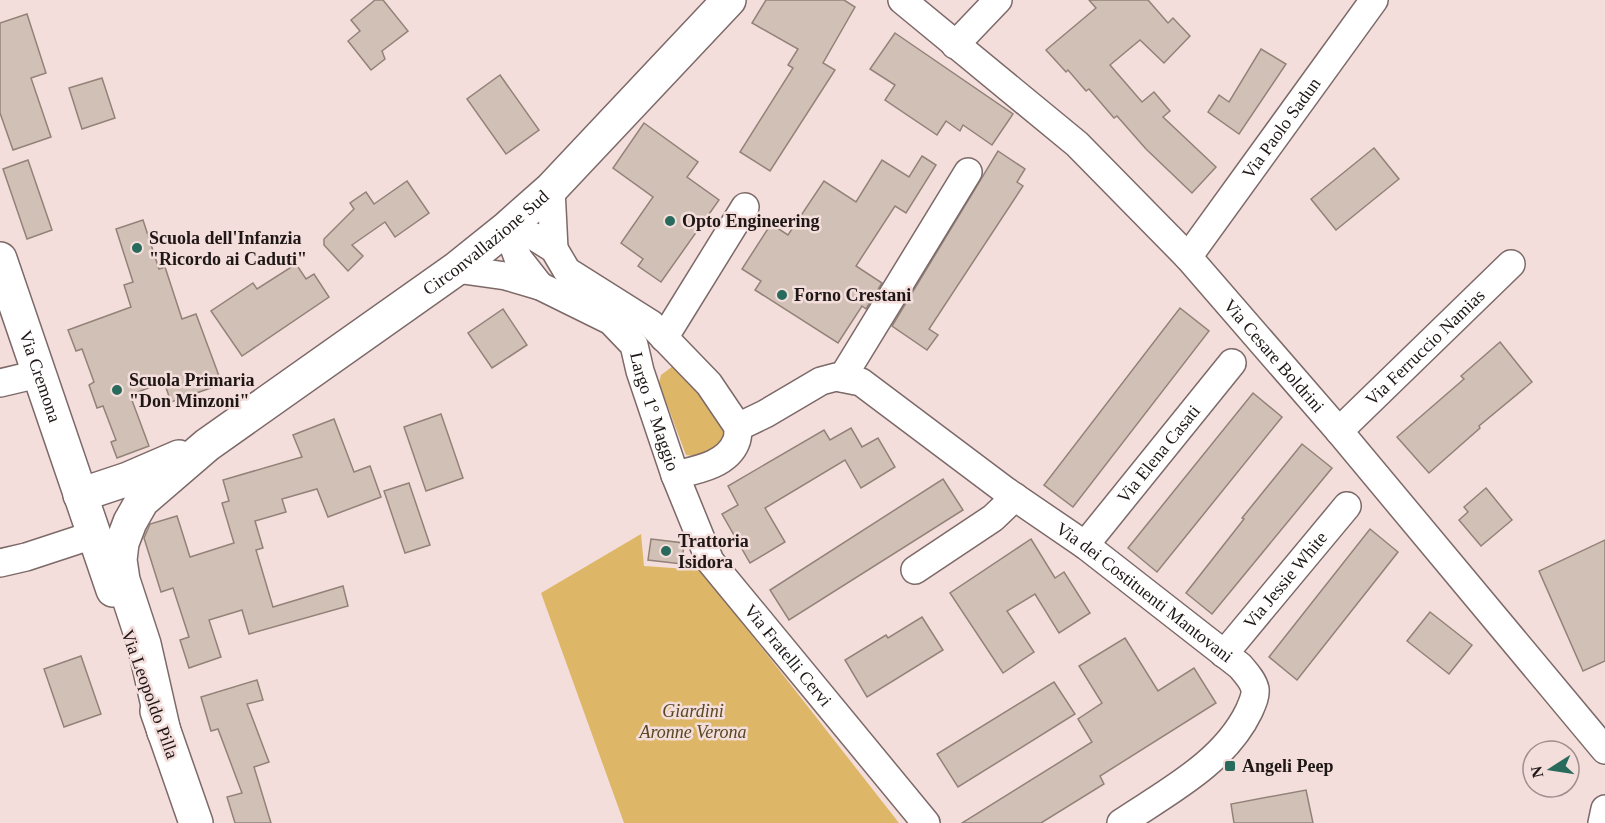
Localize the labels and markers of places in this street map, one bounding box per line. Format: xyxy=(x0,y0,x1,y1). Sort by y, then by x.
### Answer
place label: Opto Engineering xyxy=(682,211,820,231)
marker: Opto Engineering xyxy=(663,214,677,228)
place label: Scuola dell'Infanzia "Ricordo ai Caduti" xyxy=(149,228,307,269)
marker: Scuola dell'Infanzia "Ricordo ai Caduti" xyxy=(130,241,144,255)
place label: Forno Crestani xyxy=(794,285,911,305)
marker: Forno Crestani xyxy=(775,288,789,302)
place label: Scuola Primaria "Don Minzoni" xyxy=(129,370,254,411)
marker: Scuola Primaria "Don Minzoni" xyxy=(110,383,124,397)
place label: Trattoria Isidora xyxy=(678,531,749,572)
marker: Trattoria Isidora xyxy=(659,544,673,558)
place label: Angeli Peep xyxy=(1242,756,1334,776)
marker: Angeli Peep xyxy=(1223,759,1237,773)

